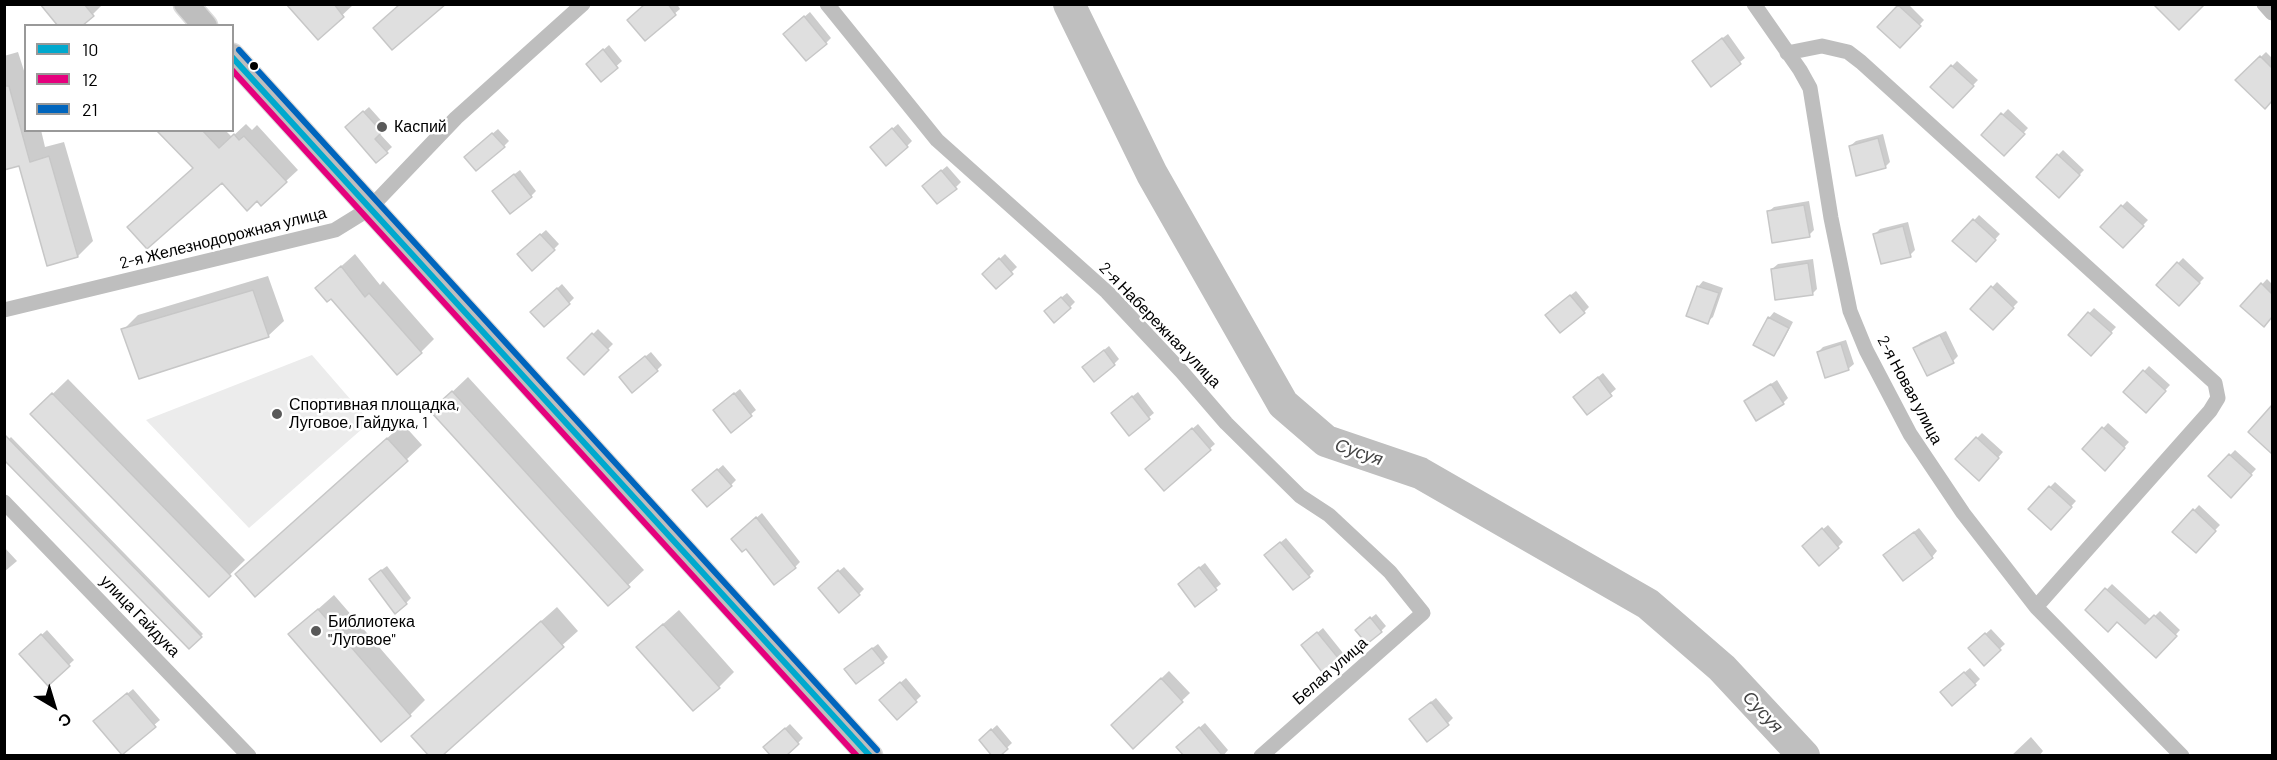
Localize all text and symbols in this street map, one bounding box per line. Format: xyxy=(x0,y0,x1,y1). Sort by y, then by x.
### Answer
legend xyxy=(24,24,234,132)
text: 10 xyxy=(82,38,98,60)
unlabelled marker xyxy=(248,60,260,72)
text: 12 xyxy=(82,68,98,90)
text: 21 xyxy=(82,98,98,120)
place label: Каспий xyxy=(394,117,447,137)
marker: Каспий xyxy=(375,120,389,134)
street label: 2-я Железнодорожная улица xyxy=(118,203,328,273)
street label: 2-я Набережная улица xyxy=(1095,258,1225,392)
street label: 2-я Новая улица xyxy=(1873,332,1947,448)
place label: Спортивная площадка, Луговое, Гайдука, 1 xyxy=(289,395,460,433)
marker: Спортивная площадка, Луговое, Гайдука, 1 xyxy=(270,407,284,421)
water label: Сусуя xyxy=(1332,434,1386,470)
street label: улица Гайдука xyxy=(96,571,184,661)
place label: Библиотека "Луговое" xyxy=(328,612,415,650)
marker: Библиотека "Луговое" xyxy=(309,624,323,638)
street label: Белая улица xyxy=(1289,633,1371,709)
north arrow xyxy=(24,676,84,736)
water label: Сусуя xyxy=(1738,687,1788,737)
text: С xyxy=(55,710,76,732)

